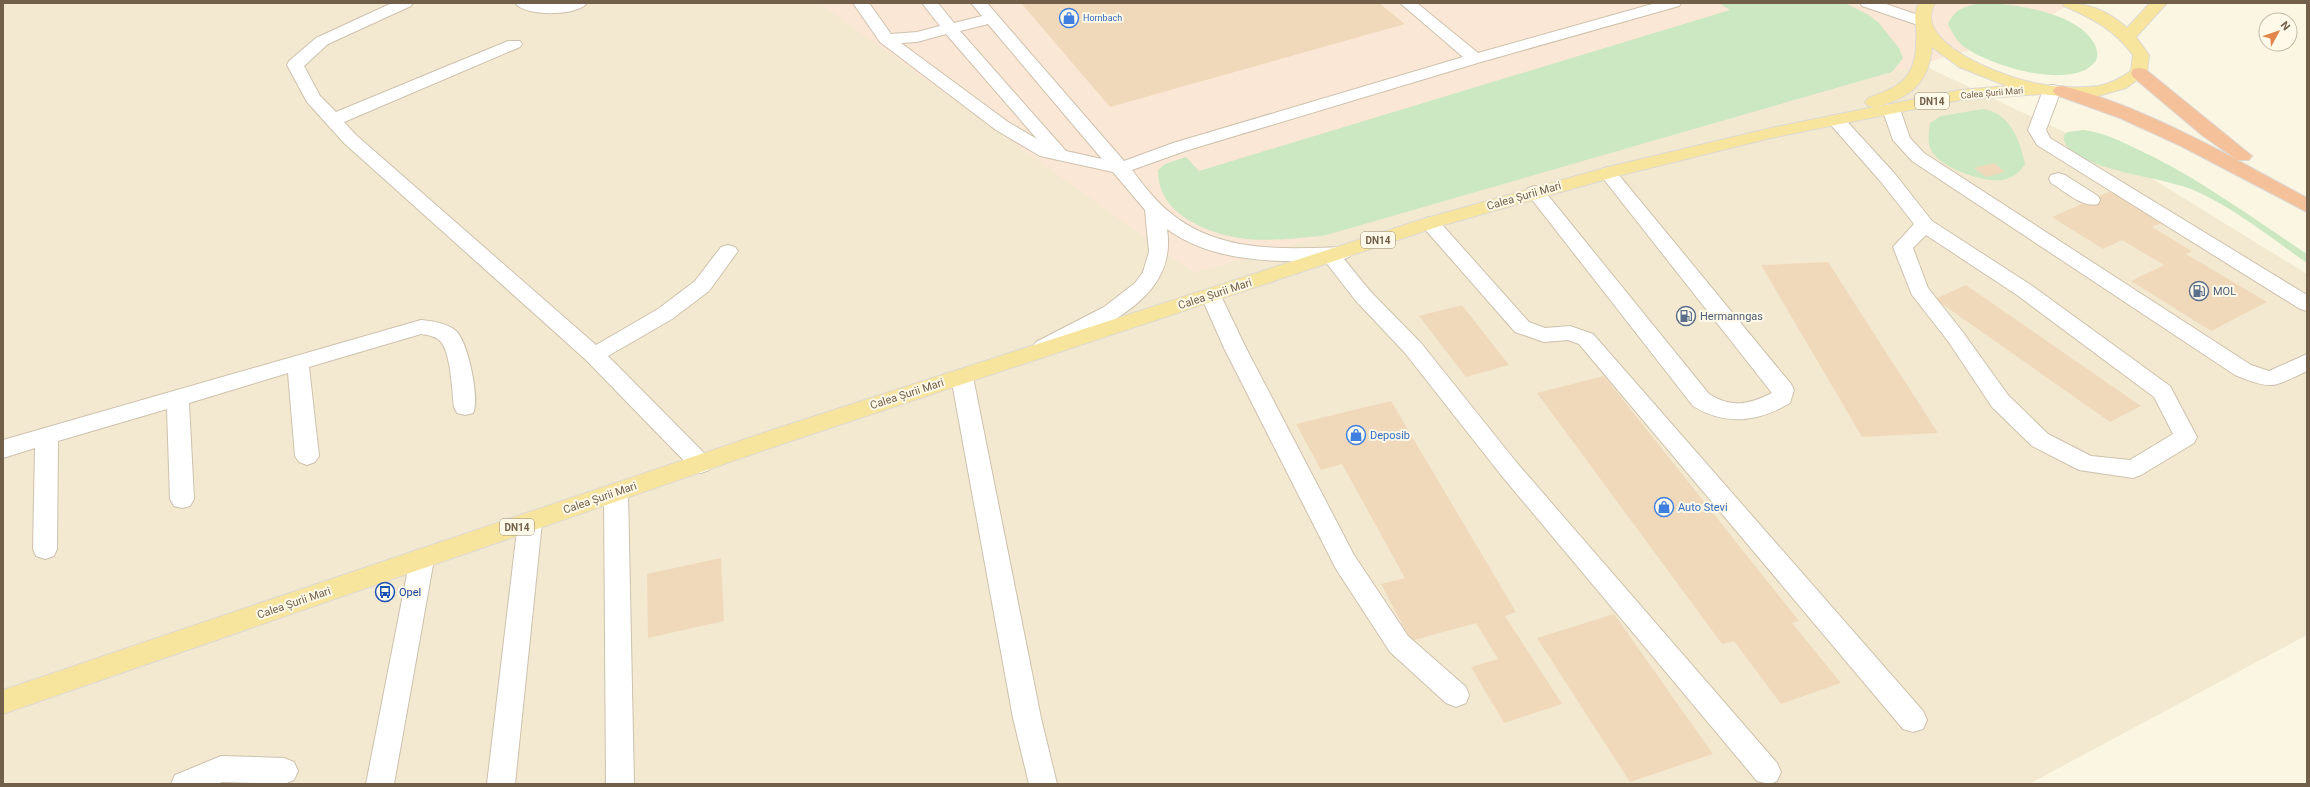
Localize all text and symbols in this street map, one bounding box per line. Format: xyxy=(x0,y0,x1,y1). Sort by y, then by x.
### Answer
shop icon: Hornbach xyxy=(1058,7,1080,29)
north arrow xyxy=(2258,12,2298,52)
place label: Hornbach xyxy=(1083,13,1122,23)
text: N xyxy=(2278,19,2293,33)
street label: Calea Șurii Mari xyxy=(1960,85,2024,102)
road number: DN14 xyxy=(1915,93,1949,109)
street label: Calea Șurii Mari xyxy=(1485,179,1563,213)
road number: DN14 xyxy=(1361,232,1395,248)
street label: Calea Șurii Mari xyxy=(1176,276,1254,312)
fuel station icon: MOL xyxy=(2188,280,2210,302)
place label: MOL xyxy=(2213,285,2236,298)
fuel station icon: Hermanngas xyxy=(1675,305,1697,327)
place label: Hermanngas xyxy=(1700,310,1763,323)
street label: Calea Șurii Mari xyxy=(868,376,946,412)
shop icon: Deposib xyxy=(1345,424,1367,446)
place label: Deposib xyxy=(1370,429,1410,442)
street label: Calea Șurii Mari xyxy=(562,479,638,517)
shop icon: Auto Stevi xyxy=(1653,496,1675,518)
place label: Auto Stevi xyxy=(1678,501,1728,514)
road number: DN14 xyxy=(500,519,534,535)
bus stop icon: Opel xyxy=(374,581,396,603)
street label: Calea Șurii Mari xyxy=(256,584,332,622)
place label: Opel xyxy=(399,586,421,599)

